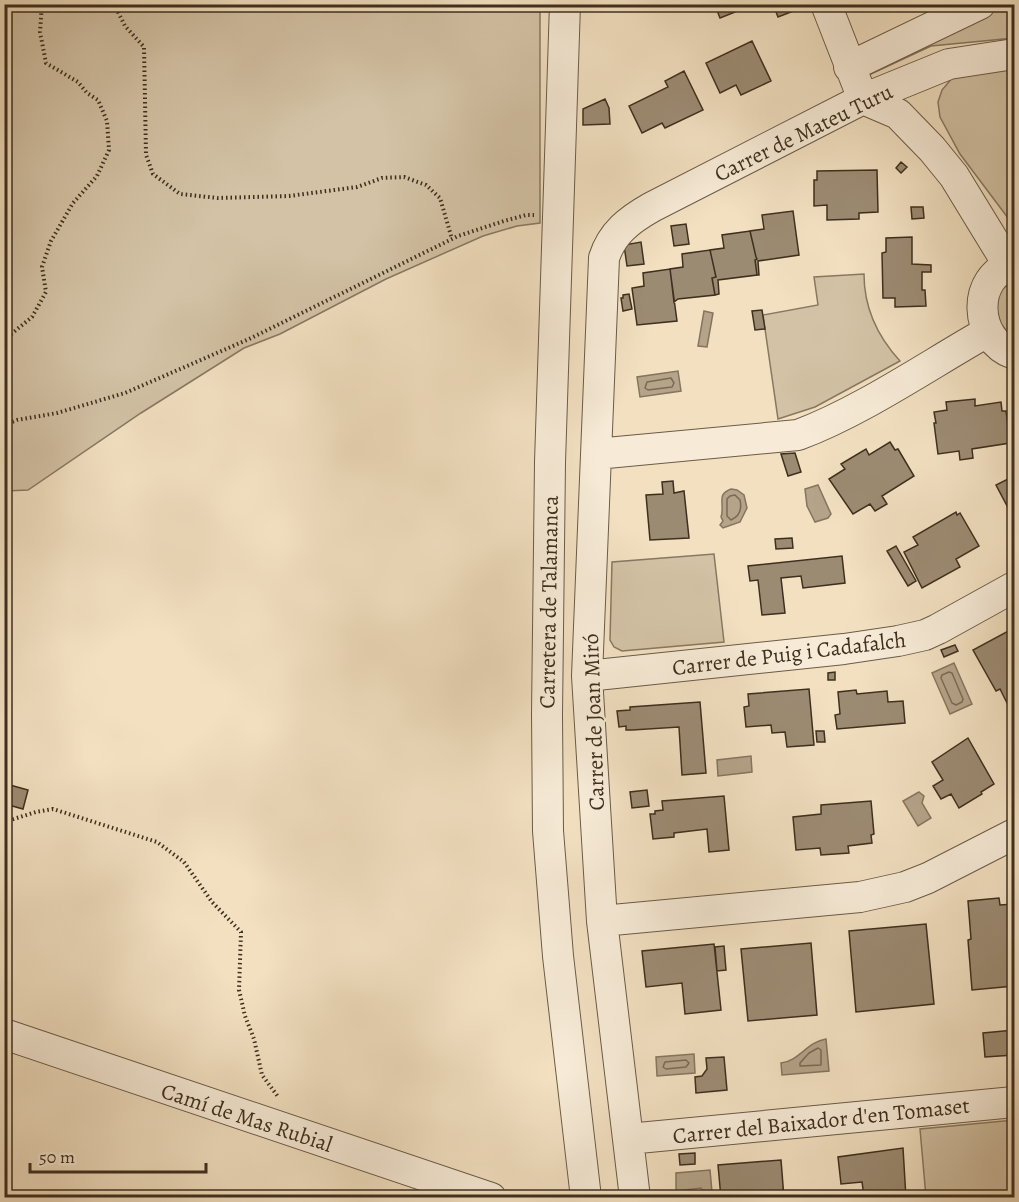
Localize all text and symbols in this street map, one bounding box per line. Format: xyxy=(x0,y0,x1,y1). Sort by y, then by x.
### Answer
street label: Carrer de Mateu Turu xyxy=(709,77,898,189)
street label: Carretera de Talamanca xyxy=(532,494,566,709)
street label: Carrer de Puig i Cadafalch xyxy=(671,625,908,683)
street label: Carrer de Joan Miró xyxy=(576,633,612,811)
street label: Camí de Mas Rubial xyxy=(157,1076,336,1160)
street label: Carrer del Baixador d'en Tomaset xyxy=(671,1090,971,1151)
scale bar xyxy=(30,1136,206,1174)
text: 50 m xyxy=(39,1145,75,1169)

